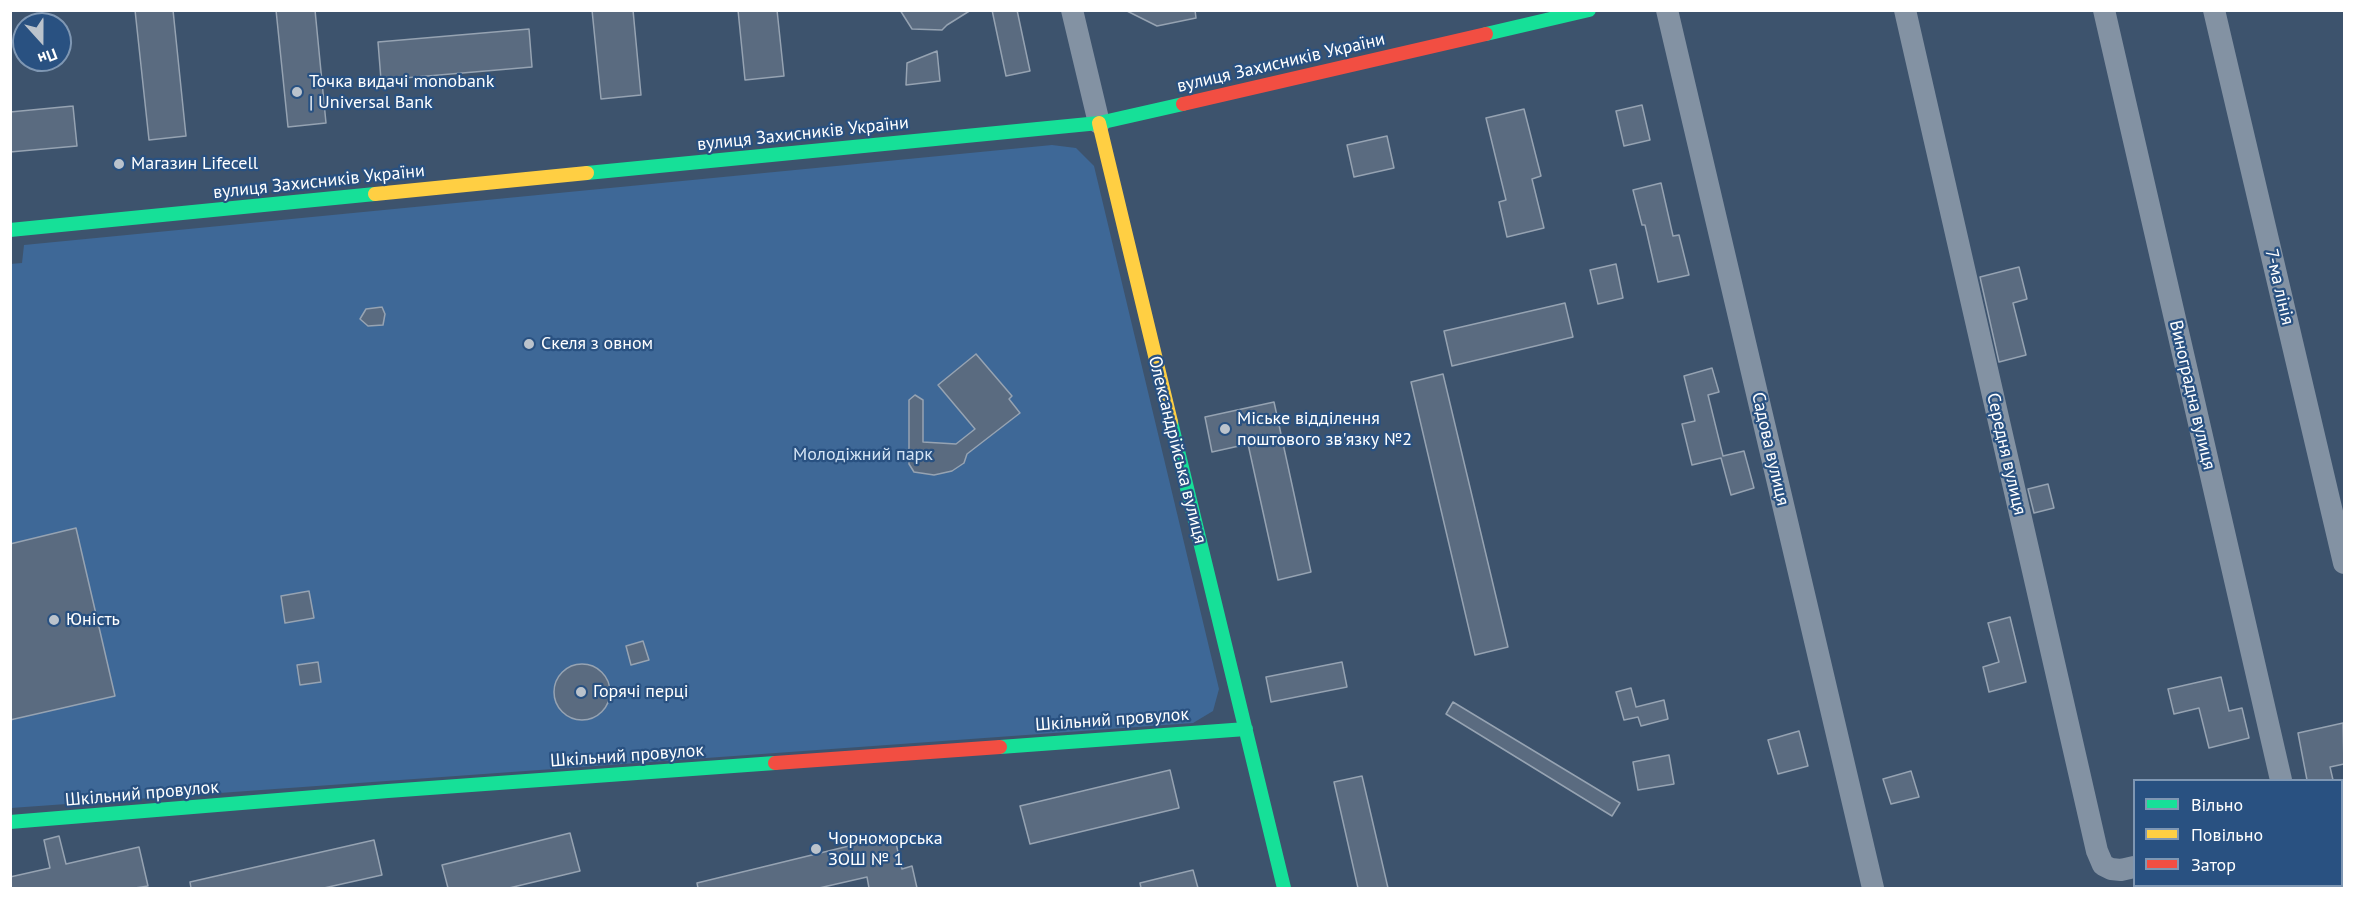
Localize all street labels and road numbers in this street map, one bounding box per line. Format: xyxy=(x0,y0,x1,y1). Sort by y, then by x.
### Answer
street label: вулиця Захисників України xyxy=(1175,29,1387,97)
street label: вулиця Захисників України xyxy=(696,112,910,156)
street label: вулиця Захисників України xyxy=(212,160,426,204)
street label: 7-ма лінія xyxy=(2260,247,2298,327)
street label: Виноградна вулиця xyxy=(2164,318,2220,472)
street label: Олександрійська вулиця xyxy=(1143,354,1211,546)
street label: Садова вулиця xyxy=(1746,390,1794,508)
street label: Середня вулиця xyxy=(1981,391,2031,517)
street label: Шкільний провулок xyxy=(1034,704,1190,736)
street label: Шкільний провулок xyxy=(549,740,705,772)
street label: Шкільний провулок xyxy=(64,777,220,811)

